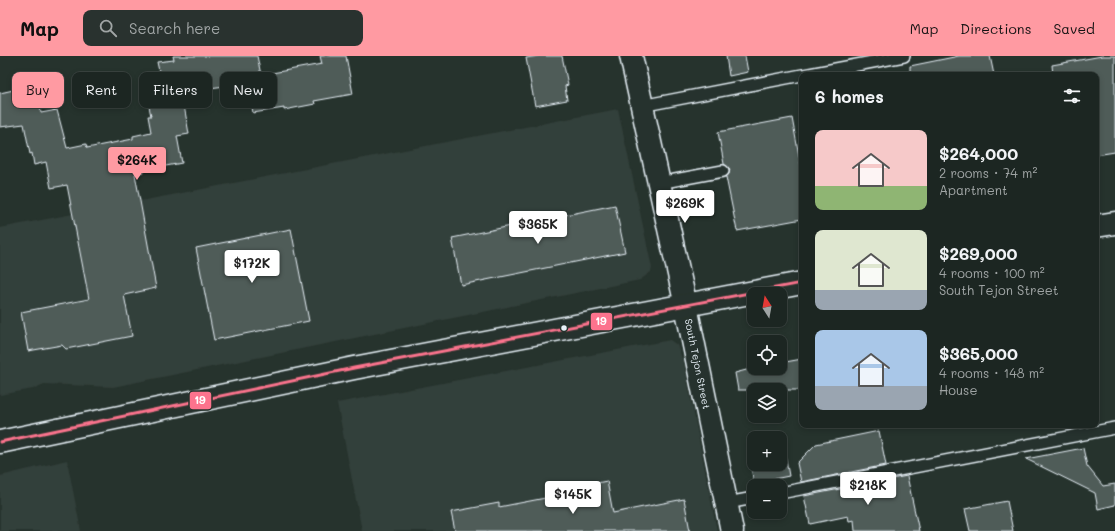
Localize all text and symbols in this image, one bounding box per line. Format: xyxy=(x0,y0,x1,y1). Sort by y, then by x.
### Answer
search box xyxy=(83,10,363,46)
text: Map xyxy=(20,16,59,41)
icon: search xyxy=(97,17,119,39)
text: Search here xyxy=(129,18,220,38)
text: Map xyxy=(910,19,938,38)
text: Directions xyxy=(960,19,1031,38)
text: Saved xyxy=(1053,19,1095,38)
chip: Buy xyxy=(12,72,64,108)
chip: Rent xyxy=(72,72,131,108)
chip: Filters xyxy=(139,72,212,108)
chip: New xyxy=(220,72,277,108)
text: 6 homes xyxy=(815,85,884,107)
icon: filters xyxy=(1061,85,1083,107)
text: $264,000 xyxy=(939,142,1018,164)
icon: home xyxy=(847,146,895,194)
pin: $264K xyxy=(109,147,165,181)
text: $264K xyxy=(117,151,157,168)
text: 2 rooms · 74 m² xyxy=(939,164,1037,181)
text: Apartment xyxy=(939,181,1008,198)
pin: $269K xyxy=(657,190,713,224)
text: $269K xyxy=(665,194,705,211)
pin: $365K xyxy=(510,211,566,245)
text: $365K xyxy=(518,215,558,232)
text: $269,000 xyxy=(939,242,1018,264)
icon: home xyxy=(847,246,895,294)
pin: $172K xyxy=(224,250,280,284)
text: $172K xyxy=(234,254,270,271)
text: 4 rooms · 100 m² xyxy=(939,264,1045,281)
text: South Tejon Street xyxy=(939,281,1058,298)
north arrow xyxy=(747,287,787,327)
map controls xyxy=(747,287,787,519)
line badge: 19 xyxy=(590,312,613,331)
text: 19 xyxy=(595,313,607,328)
street label: South Tejon Street xyxy=(682,317,714,410)
unlabelled marker xyxy=(559,323,569,333)
button: locate xyxy=(747,335,787,375)
text: $365,000 xyxy=(939,342,1018,364)
icon: home xyxy=(847,346,895,394)
text: 4 rooms · 148 m² xyxy=(939,364,1044,381)
text: House xyxy=(939,381,977,398)
button: layers xyxy=(747,383,787,423)
line badge: 19 xyxy=(189,391,212,410)
text: 19 xyxy=(194,392,206,407)
button: + xyxy=(747,431,787,471)
pin: $218K xyxy=(840,472,896,506)
text: $218K xyxy=(849,476,887,493)
button: − xyxy=(747,479,787,519)
pin: $145K xyxy=(545,481,601,515)
text: $145K xyxy=(554,485,592,502)

